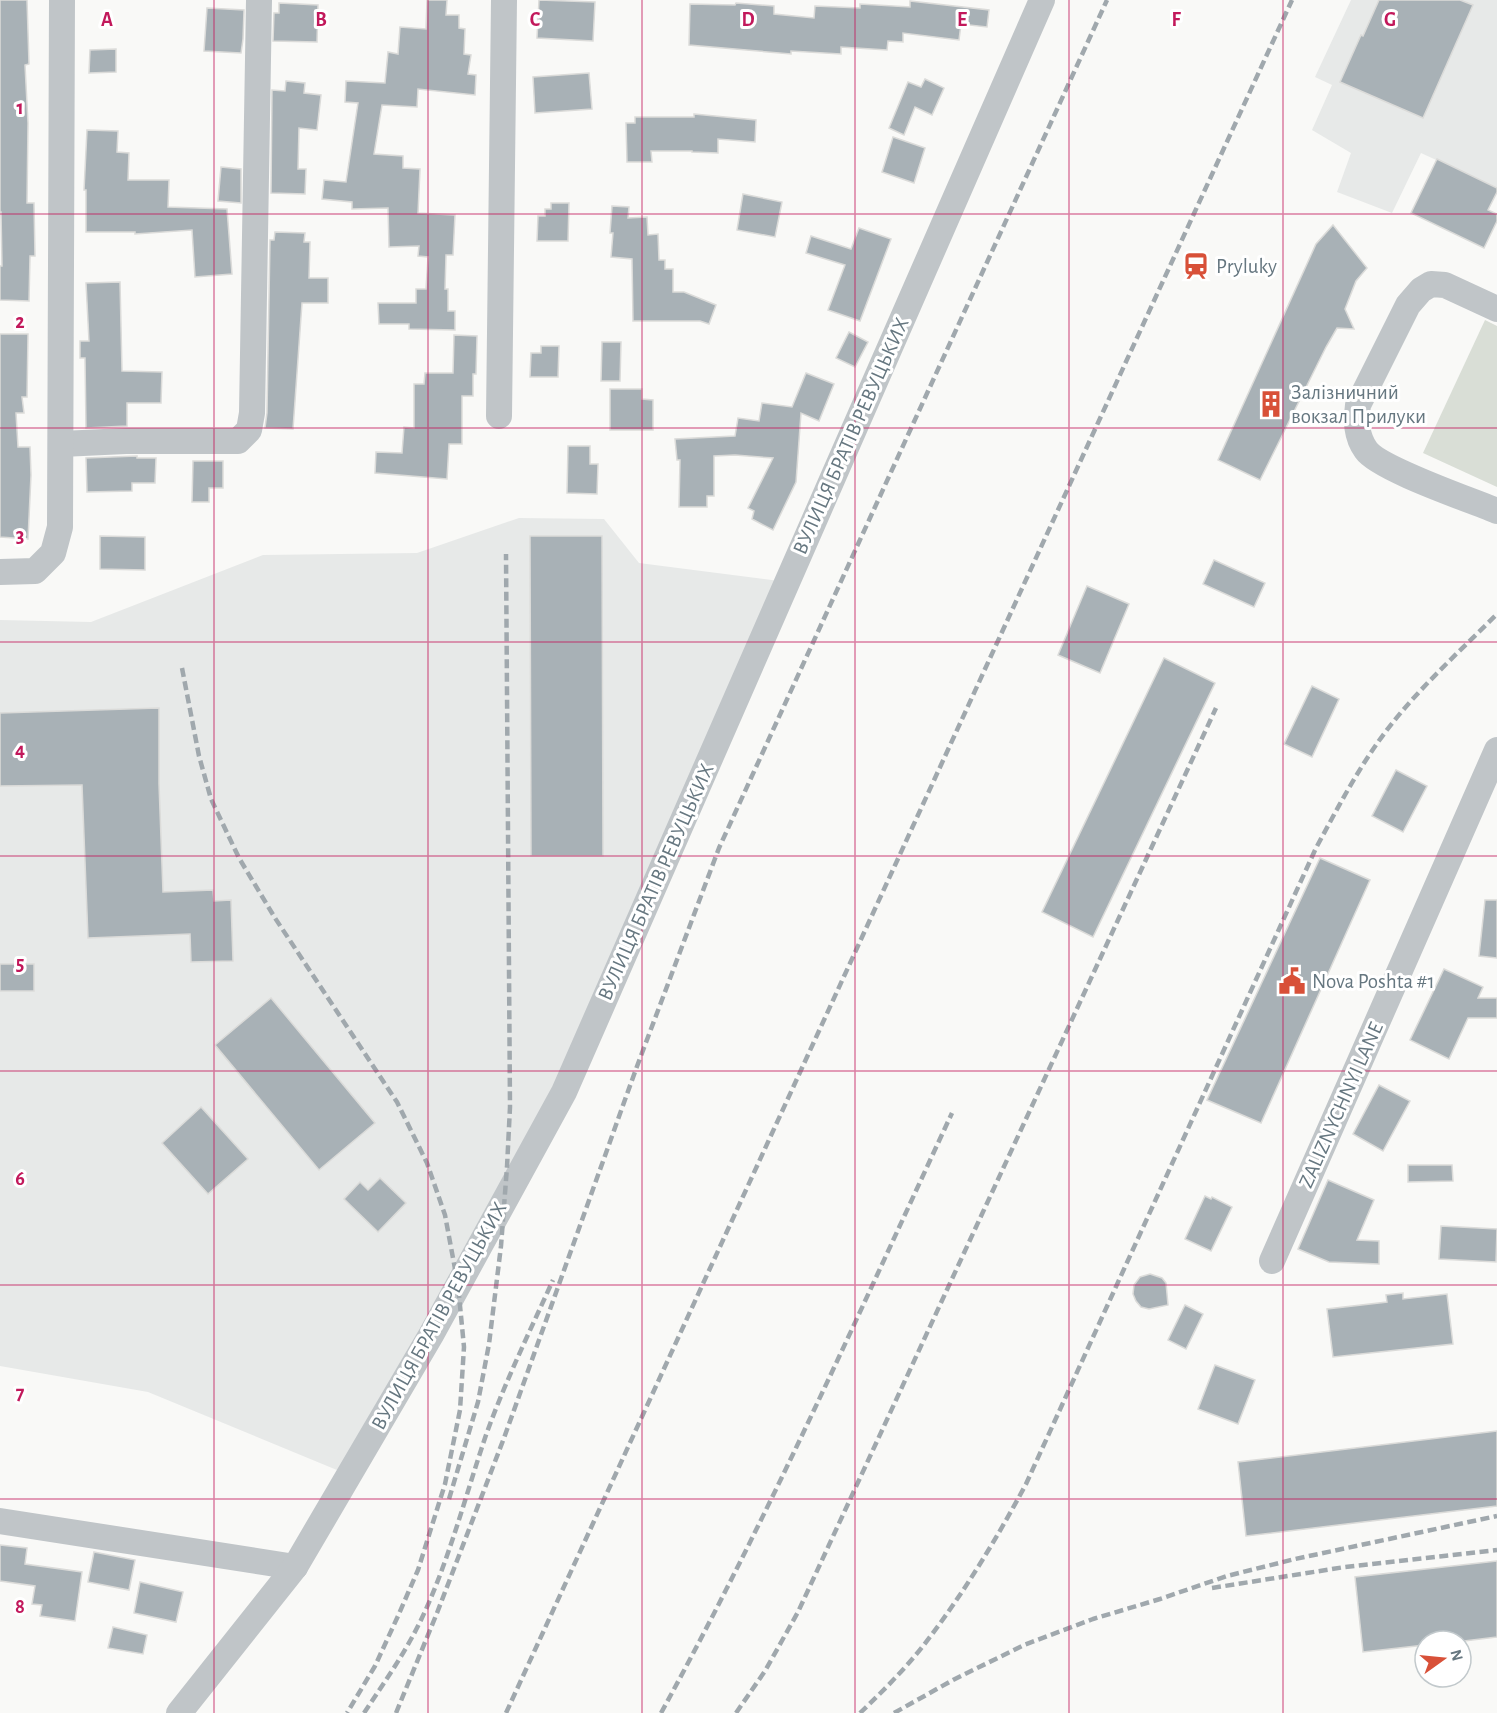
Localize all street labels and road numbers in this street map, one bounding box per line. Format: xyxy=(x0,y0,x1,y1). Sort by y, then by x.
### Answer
street label: ВУЛИЦЯ БРАТІВ РЕВУЦЬКИХ xyxy=(789,314,913,558)
street label: ВУЛИЦЯ БРАТІВ РЕВУЦЬКИХ xyxy=(594,760,718,1004)
street label: ZALIZNYCHNYI LANE xyxy=(1295,1019,1387,1191)
street label: ВУЛИЦЯ БРАТІВ РЕВУЦЬКИХ xyxy=(368,1199,510,1433)

